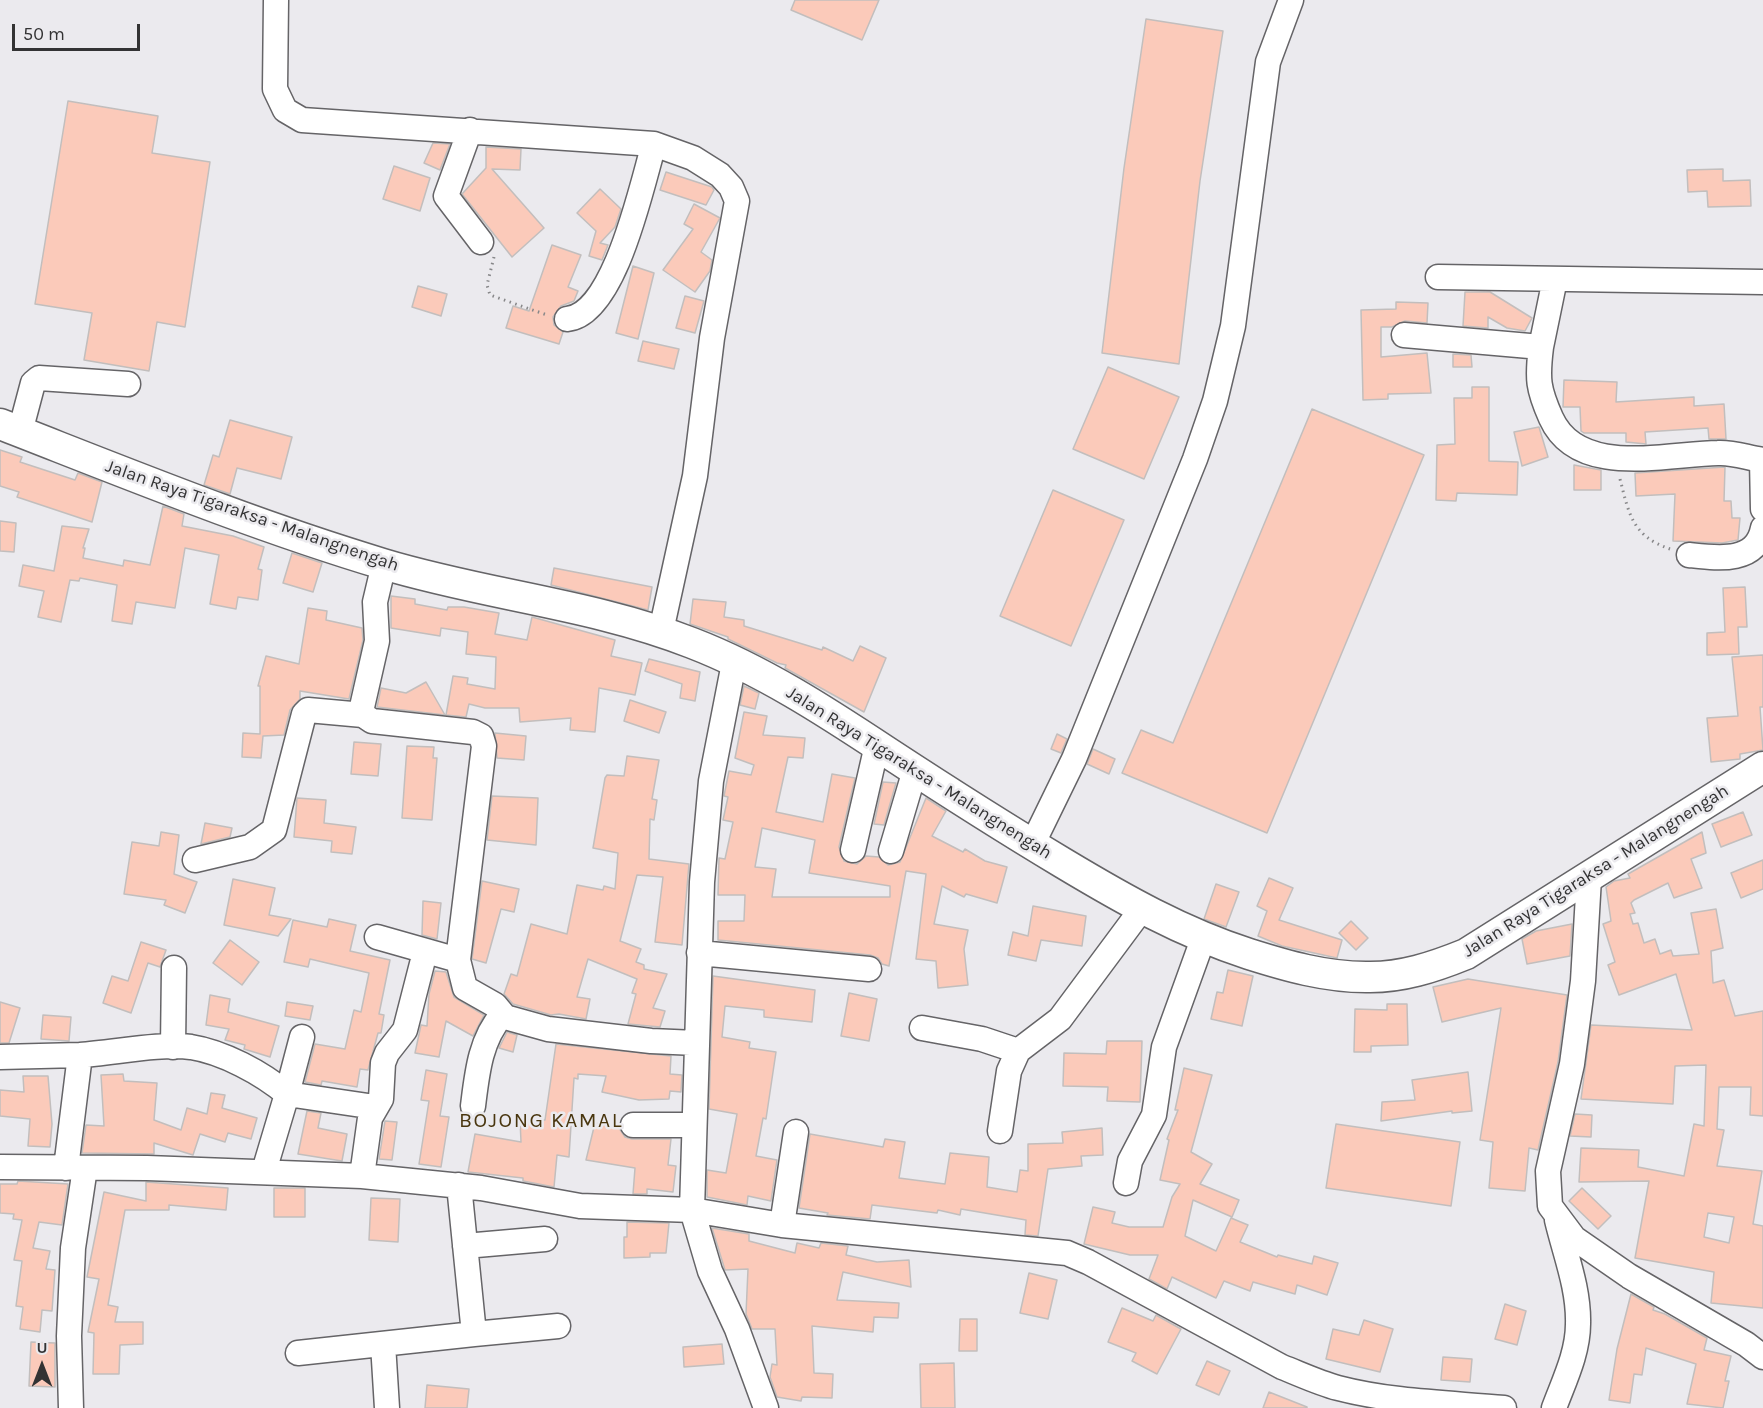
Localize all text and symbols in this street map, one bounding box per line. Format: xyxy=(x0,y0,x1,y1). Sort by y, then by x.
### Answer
scale bar xyxy=(15,12,142,50)
text: 50 m xyxy=(23,23,65,45)
street label: Jalan Raya Tigaraksa - Malangnengah xyxy=(102,455,402,577)
street label: Jalan Raya Tigaraksa - Malangnengah xyxy=(782,682,1056,864)
street label: Jalan Raya Tigaraksa - Malangnengah xyxy=(1459,780,1733,962)
district label: BOJONG KAMAL xyxy=(459,1108,623,1134)
north arrow xyxy=(12,1336,72,1396)
text: U xyxy=(36,1338,48,1357)

